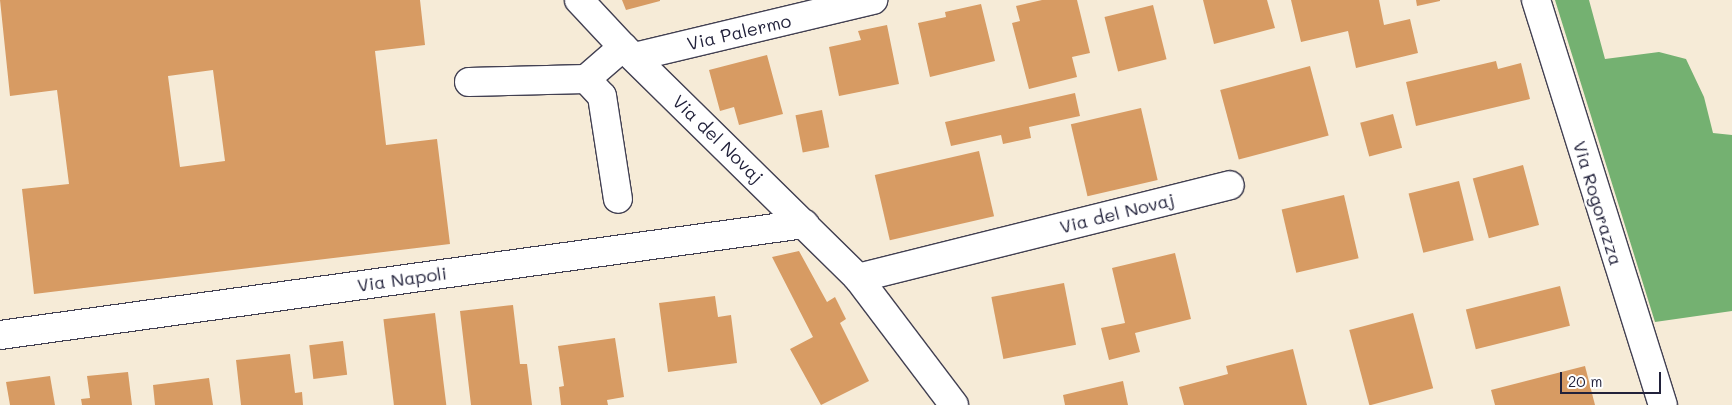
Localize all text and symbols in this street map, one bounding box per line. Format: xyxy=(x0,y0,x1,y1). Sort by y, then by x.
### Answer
street label: Via Palermo xyxy=(685,10,793,54)
street label: Via del Novaj xyxy=(668,90,768,188)
street label: Via Rogorazza xyxy=(1569,138,1627,268)
street label: Via del Novaj xyxy=(1057,188,1177,238)
street label: Via Napoli xyxy=(356,262,448,296)
scale bar xyxy=(1562,362,1663,394)
text: 20 m xyxy=(1568,371,1602,391)

